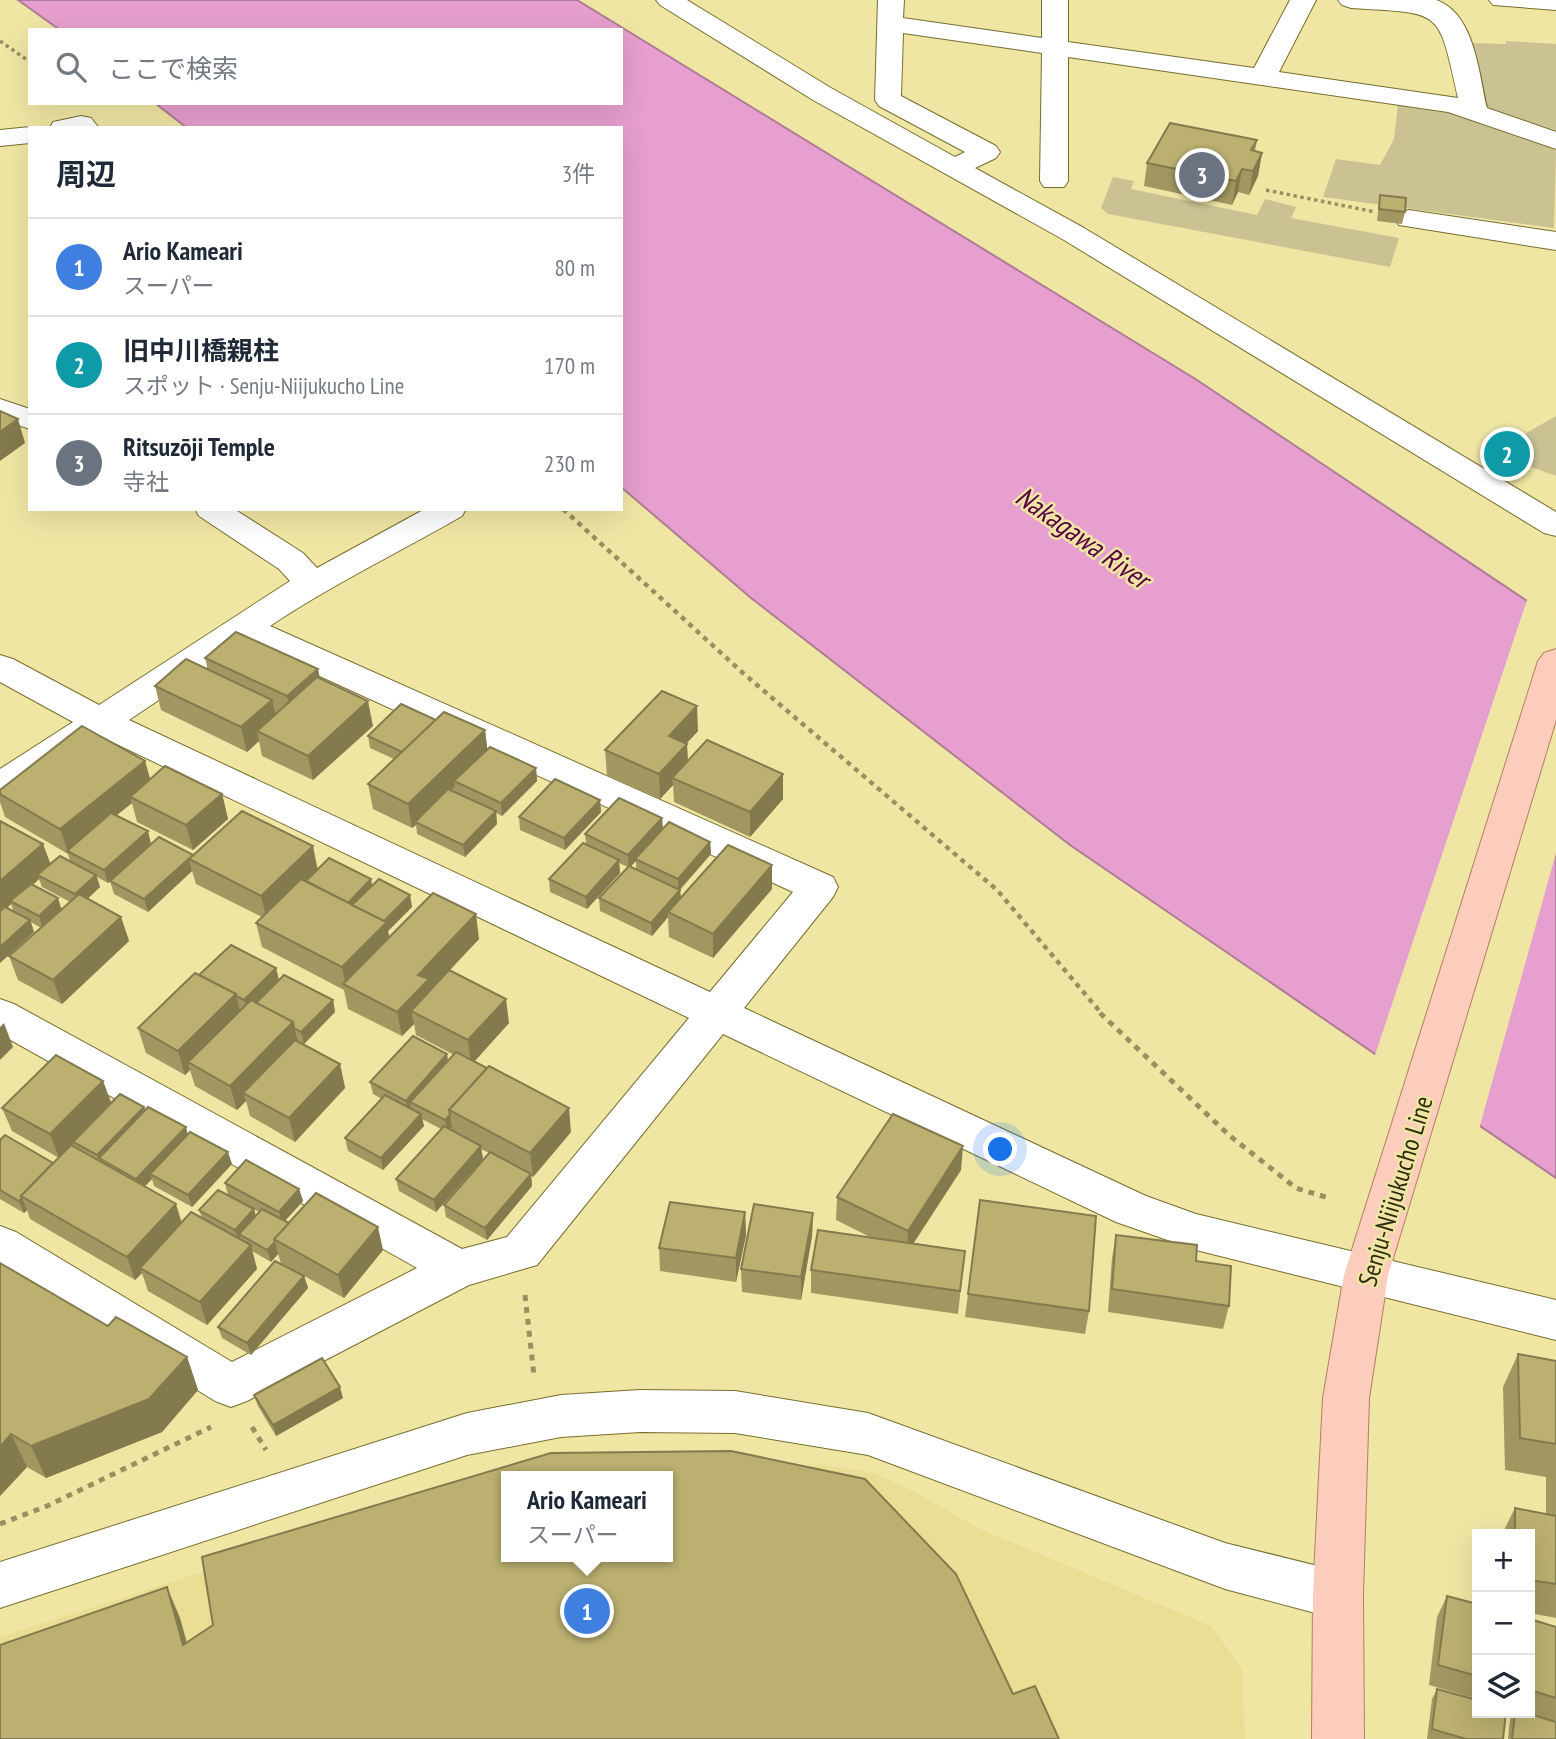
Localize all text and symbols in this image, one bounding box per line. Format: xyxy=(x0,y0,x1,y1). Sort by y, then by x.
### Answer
search box xyxy=(28,28,623,105)
icon: search xyxy=(52,48,90,86)
text: ここで検索 xyxy=(108,52,238,85)
pin: 3 xyxy=(1179,149,1225,201)
text: 周辺 xyxy=(56,154,116,193)
text: 3件 xyxy=(562,159,595,188)
text: Ario Kameari xyxy=(123,234,243,267)
text: 1 xyxy=(74,253,85,282)
text: 80 m xyxy=(554,253,595,282)
text: スーパー xyxy=(123,271,215,300)
text: 旧中川橋親柱 xyxy=(123,334,279,367)
text: 2 xyxy=(74,351,85,380)
text: 170 m xyxy=(544,351,595,380)
text: スポット · Senju-Niijukucho Line xyxy=(123,371,404,400)
pin: 2 xyxy=(1484,428,1530,480)
text: Ritsuzōji Temple xyxy=(123,430,275,463)
text: 3 xyxy=(74,449,85,478)
text: 230 m xyxy=(544,449,595,478)
text: 寺社 xyxy=(123,467,169,496)
water label: Nakagawa River xyxy=(1009,477,1161,599)
street label: Senju-Niijukucho Line xyxy=(1350,1092,1440,1290)
your location xyxy=(983,1132,1017,1166)
popup xyxy=(501,1471,673,1562)
text: Ario Kameari xyxy=(527,1483,647,1516)
text: スーパー xyxy=(527,1520,619,1549)
map controls xyxy=(1472,1529,1535,1718)
button: + xyxy=(1472,1529,1535,1592)
pin: 1 xyxy=(564,1585,610,1637)
button: − xyxy=(1472,1592,1535,1655)
button: layers xyxy=(1472,1655,1535,1718)

